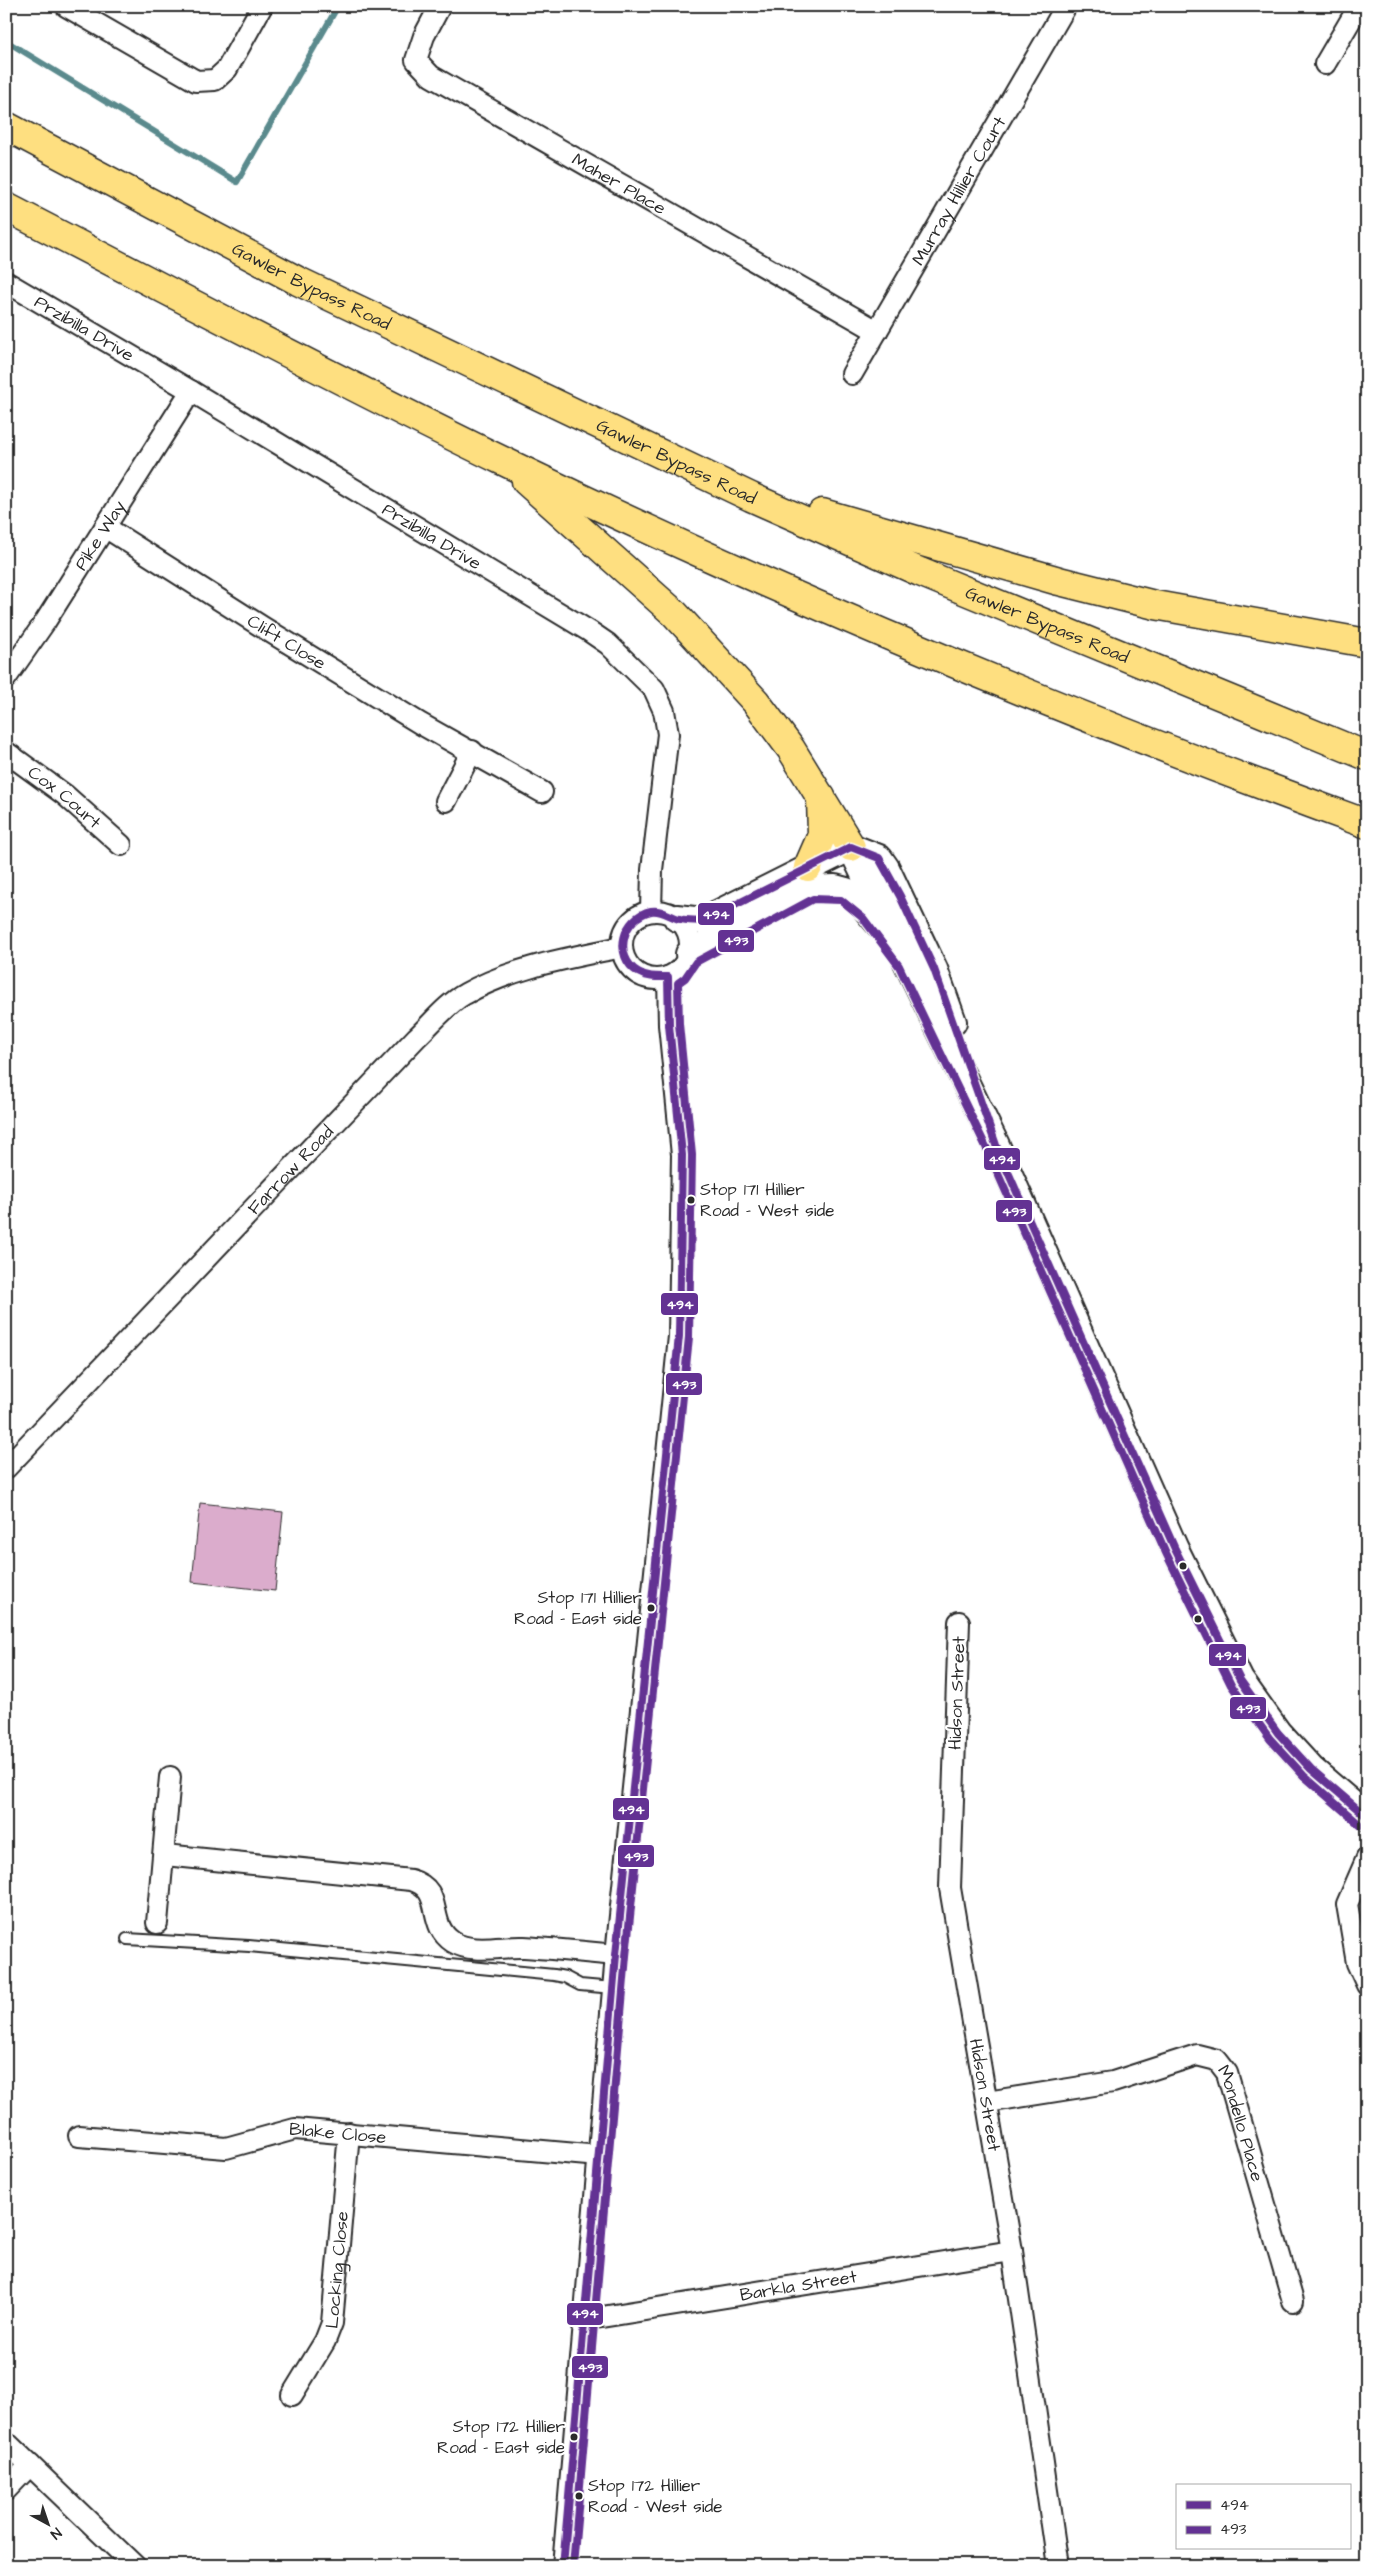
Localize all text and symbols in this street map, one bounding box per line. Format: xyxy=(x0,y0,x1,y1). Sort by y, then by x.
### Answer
street label: Murray Hillier Court xyxy=(905,111,1012,270)
street label: Maher Place xyxy=(568,147,671,221)
street label: Gawler Bypass Road xyxy=(228,236,395,336)
street label: Przibilla Drive xyxy=(30,289,139,367)
street label: Gawler Bypass Road xyxy=(592,413,760,510)
street label: Pike Way xyxy=(68,495,132,575)
street label: Przibilla Drive xyxy=(378,497,486,576)
street label: Gawler Bypass Road xyxy=(962,580,1133,669)
street label: Clift Close xyxy=(243,608,331,676)
street label: Cox Court xyxy=(23,760,107,835)
line badge: 494 xyxy=(697,902,735,926)
text: 494 xyxy=(702,905,730,925)
line badge: 493 xyxy=(717,929,755,953)
text: 493 xyxy=(724,931,749,951)
street label: Farrow Road xyxy=(242,1120,339,1220)
line badge: 494 xyxy=(983,1147,1021,1171)
text: 494 xyxy=(988,1150,1016,1170)
place label: Stop 171 Hillier Road - West side xyxy=(700,1178,834,1223)
marker: Stop 171 Hillier Road - West side xyxy=(686,1195,696,1205)
line badge: 493 xyxy=(995,1199,1033,1223)
text: 493 xyxy=(1002,1202,1027,1222)
line badge: 494 xyxy=(660,1292,699,1316)
text: 494 xyxy=(666,1295,694,1315)
line badge: 493 xyxy=(665,1372,703,1396)
text: 493 xyxy=(672,1375,697,1395)
unlabelled marker xyxy=(1178,1561,1188,1571)
place label: Stop 171 Hillier Road - East side xyxy=(514,1586,643,1631)
marker: Stop 171 Hillier Road - East side xyxy=(646,1603,656,1613)
unlabelled marker xyxy=(1193,1614,1203,1624)
street label: Hidson Street xyxy=(943,1635,972,1750)
line badge: 494 xyxy=(1208,1643,1247,1667)
text: 494 xyxy=(1214,1646,1242,1666)
line badge: 493 xyxy=(1229,1696,1267,1720)
text: 493 xyxy=(1236,1699,1261,1719)
line badge: 494 xyxy=(612,1797,650,1821)
text: 494 xyxy=(617,1800,645,1820)
line badge: 493 xyxy=(617,1844,655,1868)
text: 493 xyxy=(624,1847,649,1867)
street label: Hidson Street xyxy=(963,2037,1007,2154)
street label: Mondello Place xyxy=(1212,2059,1270,2185)
street label: Blake Close xyxy=(288,2116,388,2150)
street label: Locking Close xyxy=(319,2210,354,2330)
street label: Barkla Street xyxy=(738,2264,859,2307)
line badge: 494 xyxy=(566,2302,604,2326)
text: 494 xyxy=(571,2304,599,2324)
line badge: 493 xyxy=(571,2355,609,2379)
text: 493 xyxy=(578,2358,603,2378)
place label: Stop 172 Hillier Road - East side xyxy=(437,2415,566,2460)
marker: Stop 172 Hillier Road - East side xyxy=(569,2432,579,2442)
place label: Stop 172 Hillier Road - West side xyxy=(588,2474,722,2519)
legend xyxy=(1176,2484,1350,2550)
marker: Stop 172 Hillier Road - West side xyxy=(574,2491,584,2501)
text: 494 xyxy=(1220,2495,1249,2516)
north arrow xyxy=(22,2500,72,2550)
text: 493 xyxy=(1220,2519,1247,2540)
text: N xyxy=(46,2523,66,2544)

